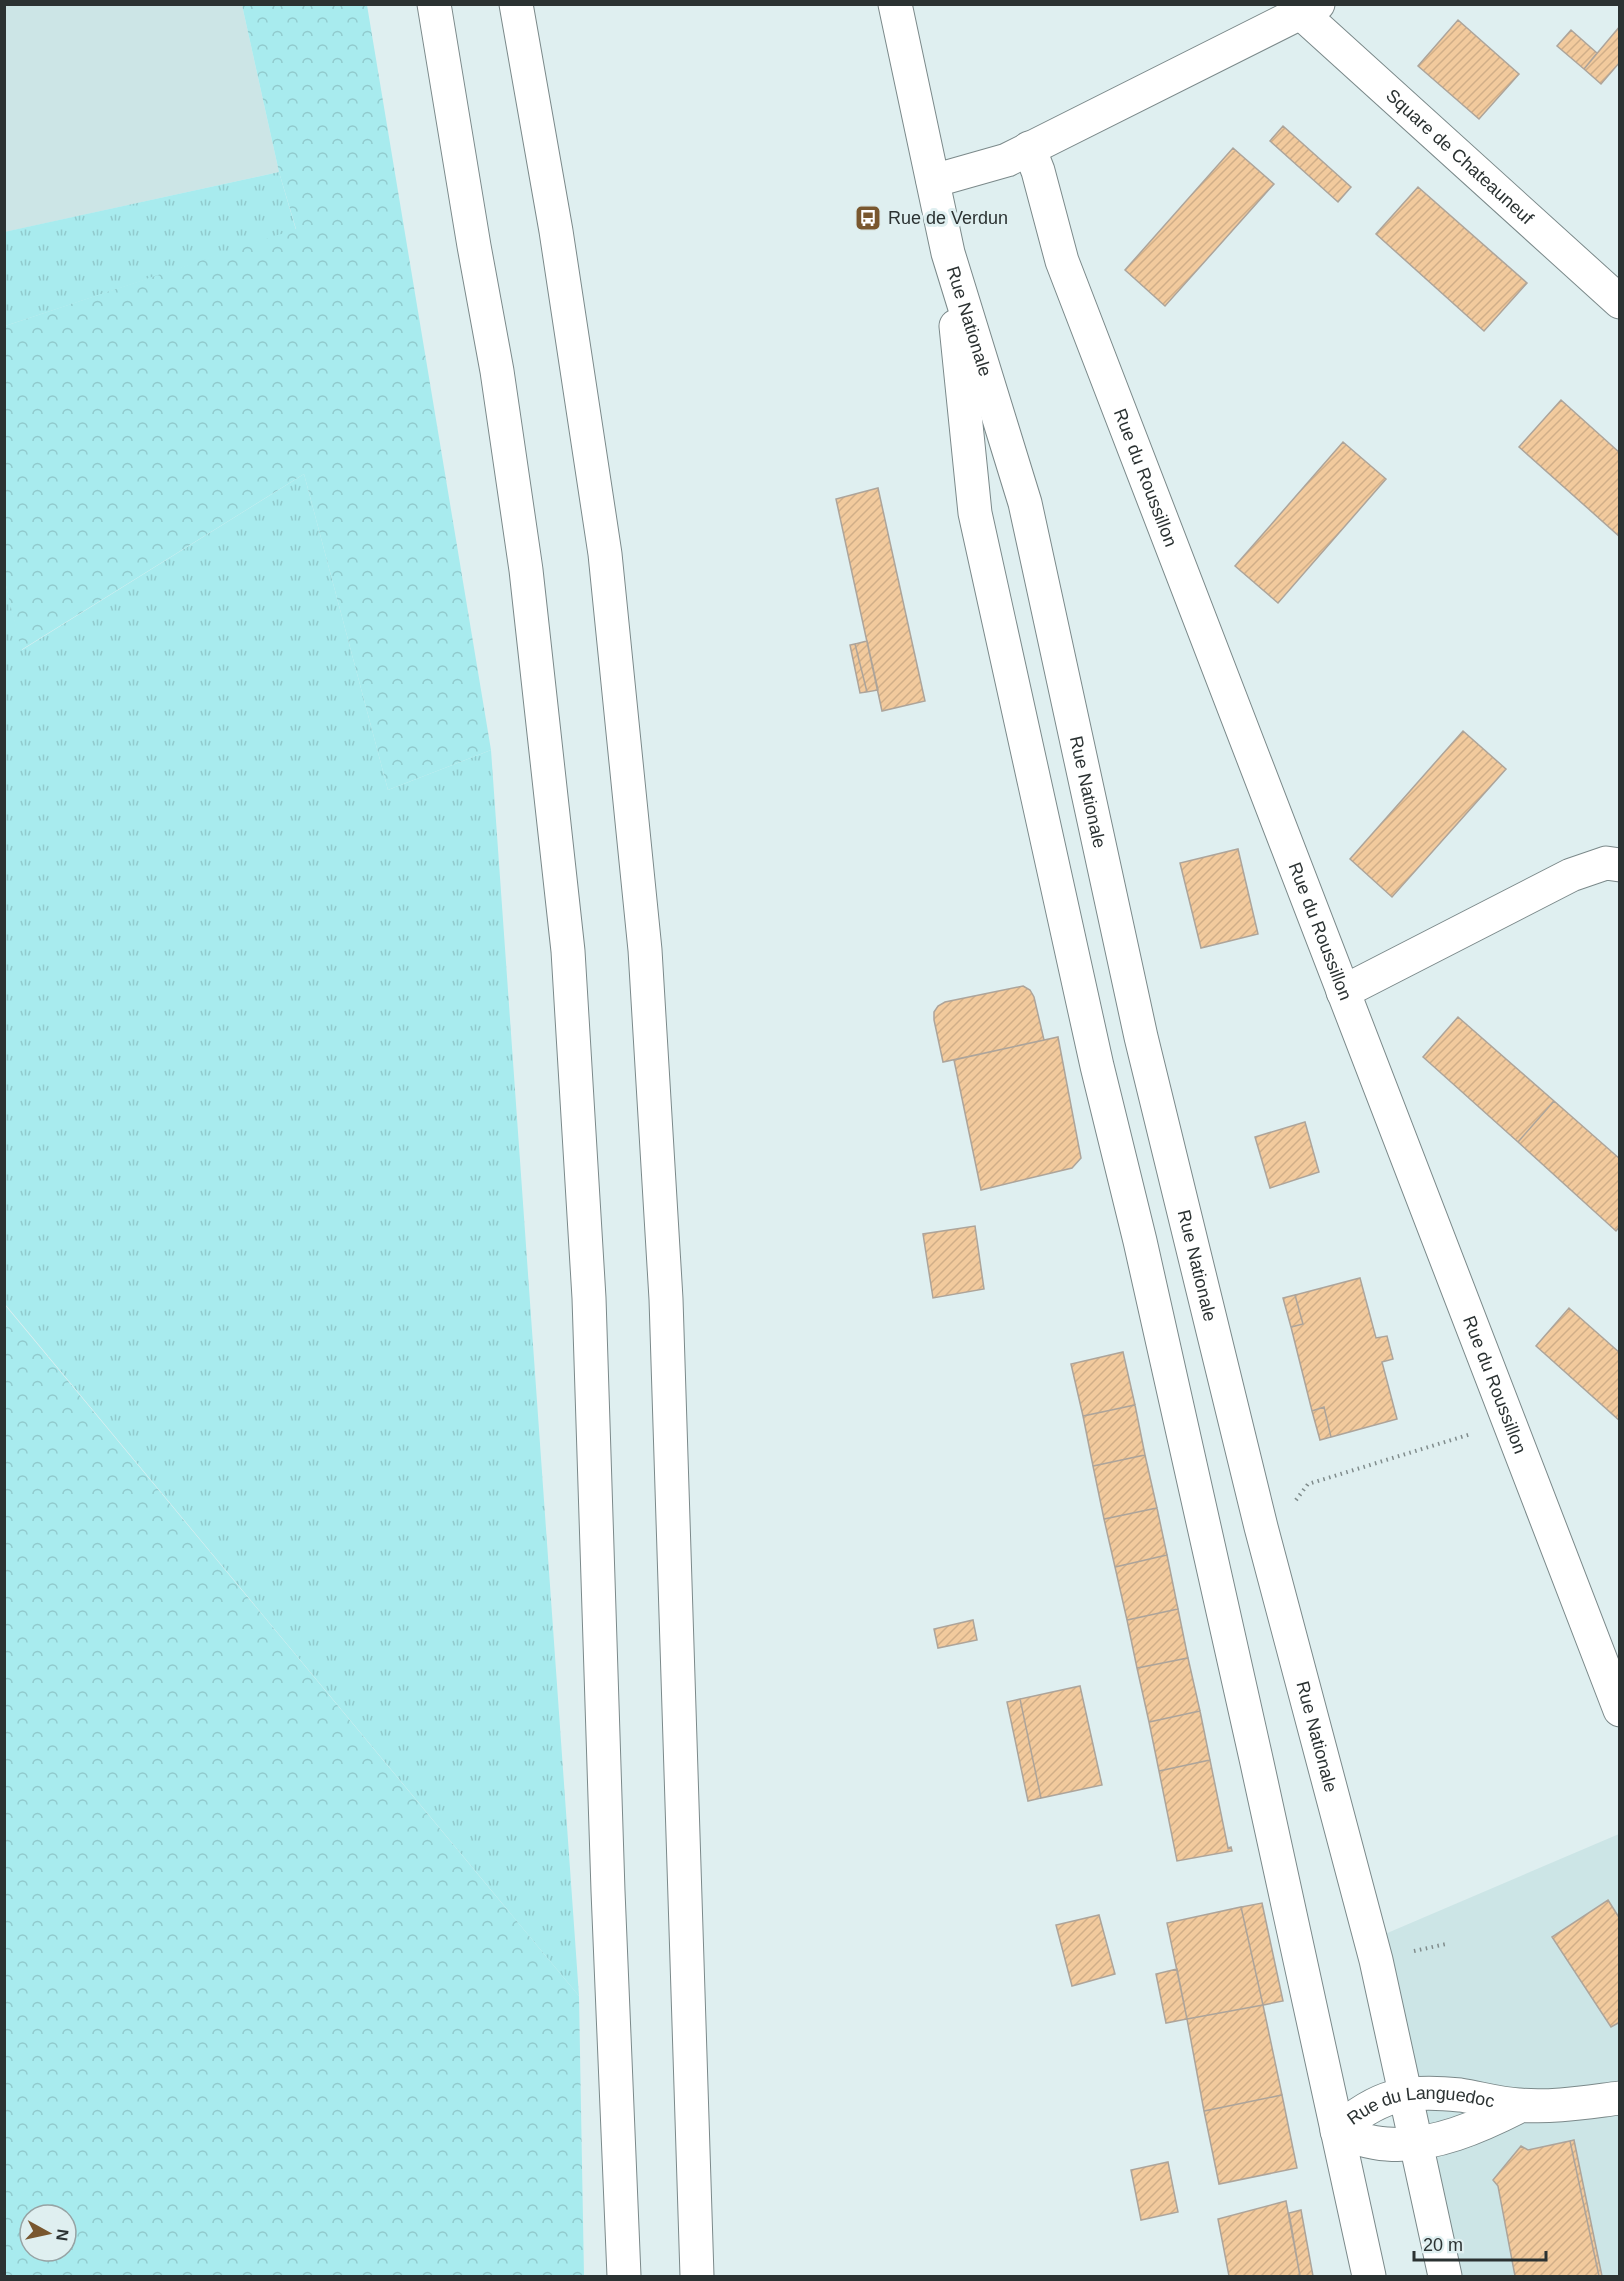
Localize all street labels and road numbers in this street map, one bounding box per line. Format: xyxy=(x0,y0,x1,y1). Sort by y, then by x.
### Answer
street label: Square de Chateauneuf xyxy=(1382,85,1538,229)
street label: Rue Nationale xyxy=(943,264,995,379)
street label: Rue du Roussillon xyxy=(1110,406,1181,549)
street label: Rue Nationale xyxy=(1066,734,1110,850)
street label: Rue du Roussillon xyxy=(1284,859,1356,1003)
street label: Rue Nationale xyxy=(1174,1208,1220,1323)
street label: Rue du Roussillon xyxy=(1459,1313,1530,1457)
street label: Rue Nationale xyxy=(1292,1679,1341,1794)
street label: Rue du Languedoc xyxy=(1343,2083,1496,2129)

